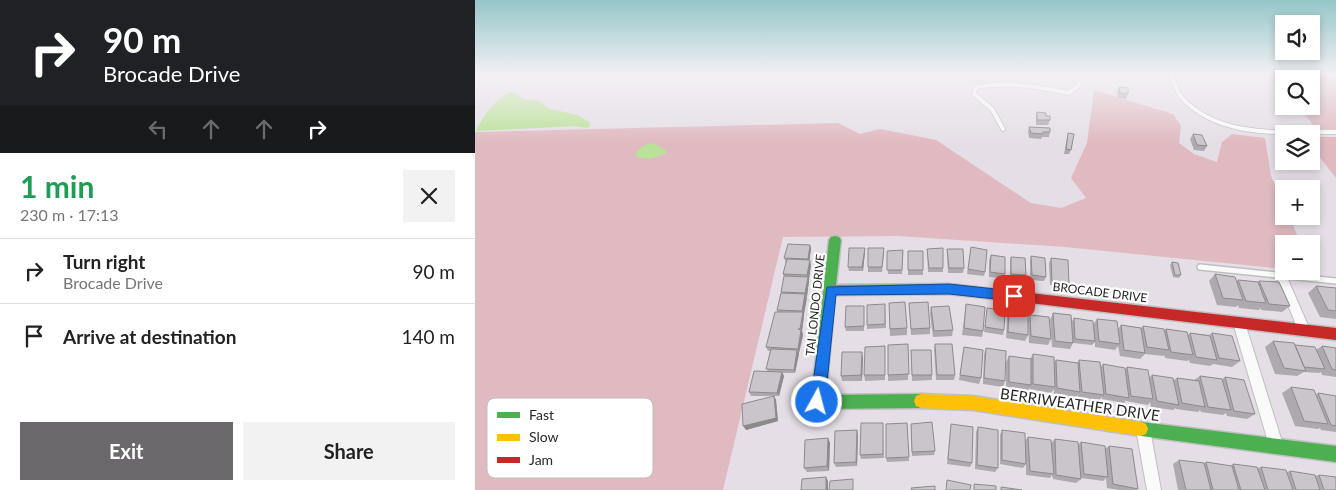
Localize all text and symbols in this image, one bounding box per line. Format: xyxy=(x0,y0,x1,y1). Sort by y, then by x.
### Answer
map controls xyxy=(1275,15,1320,280)
button: sound xyxy=(1275,15,1320,60)
text: 90 m xyxy=(103,18,181,60)
icon: right xyxy=(20,20,85,85)
text: Brocade Drive xyxy=(103,60,240,87)
button: search xyxy=(1275,70,1320,115)
icon: left xyxy=(144,115,172,143)
icon: ahead xyxy=(197,115,225,143)
icon: ahead xyxy=(250,115,278,143)
icon: right xyxy=(303,115,331,143)
button: layers xyxy=(1275,125,1320,170)
text: 1 min xyxy=(20,168,94,204)
button: close xyxy=(403,170,455,222)
button: + xyxy=(1275,180,1320,225)
text: 230 m · 17:13 xyxy=(20,205,119,224)
button: − xyxy=(1275,235,1320,280)
text: Turn right xyxy=(63,250,145,273)
street label: TAI LONDO DRIVE xyxy=(802,253,828,357)
icon: right xyxy=(20,257,48,285)
text: 90 m xyxy=(412,260,455,283)
text: Brocade Drive xyxy=(63,273,163,292)
pin xyxy=(993,275,1035,317)
street label: BROCADE DRIVE xyxy=(1052,279,1148,305)
icon: arrive xyxy=(1000,282,1028,310)
icon: arrive xyxy=(20,322,48,350)
text: Arrive at destination xyxy=(63,325,236,348)
text: 140 m xyxy=(401,325,455,348)
position arrow xyxy=(790,375,842,427)
street label: BERRIWEATHER DRIVE xyxy=(999,384,1161,424)
legend xyxy=(487,398,653,478)
text: Fast xyxy=(529,406,554,423)
button: Exit xyxy=(20,422,233,480)
button: Share xyxy=(243,422,455,480)
text: Slow xyxy=(529,428,559,445)
text: Jam xyxy=(529,451,553,468)

